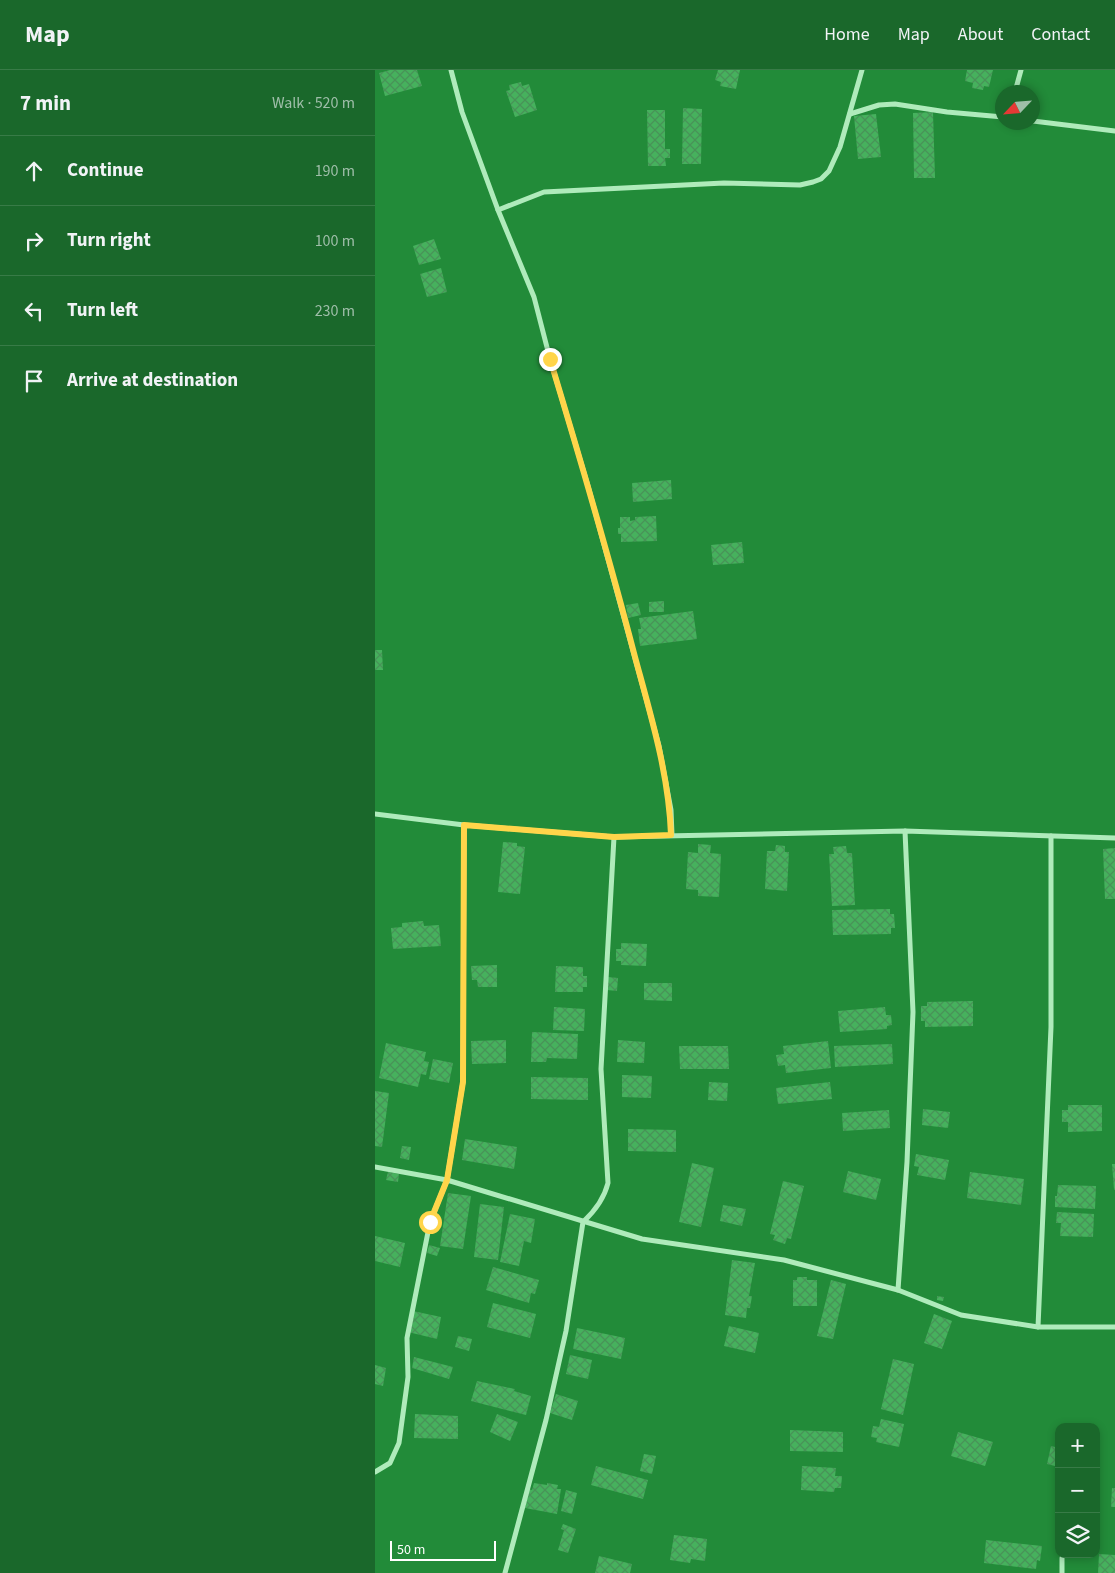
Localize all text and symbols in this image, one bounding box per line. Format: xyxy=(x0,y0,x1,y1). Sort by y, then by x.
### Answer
text: Map xyxy=(25,17,70,52)
text: Home xyxy=(824,22,870,47)
text: Map xyxy=(898,22,930,47)
text: About xyxy=(958,22,1003,47)
text: Contact xyxy=(1031,22,1090,47)
north arrow xyxy=(995,85,1040,130)
text: 7 min xyxy=(20,88,71,118)
text: Walk · 520 m xyxy=(272,92,355,114)
icon: ahead xyxy=(20,157,48,185)
text: Continue xyxy=(67,157,144,184)
text: 190 m xyxy=(315,160,355,182)
icon: right xyxy=(20,227,48,255)
text: Turn right xyxy=(67,227,151,254)
text: 100 m xyxy=(315,230,355,252)
icon: left xyxy=(20,297,48,325)
text: Turn left xyxy=(67,297,138,324)
text: 230 m xyxy=(315,300,355,322)
route end xyxy=(539,348,562,371)
icon: arrive xyxy=(20,367,48,395)
text: Arrive at destination xyxy=(67,367,238,394)
route start xyxy=(419,1211,442,1234)
map controls xyxy=(1055,1423,1100,1558)
button: + xyxy=(1055,1423,1100,1468)
button: − xyxy=(1055,1468,1100,1513)
button: layers xyxy=(1055,1513,1100,1558)
scale bar xyxy=(390,1538,496,1561)
text: 50 m xyxy=(397,1540,425,1560)

